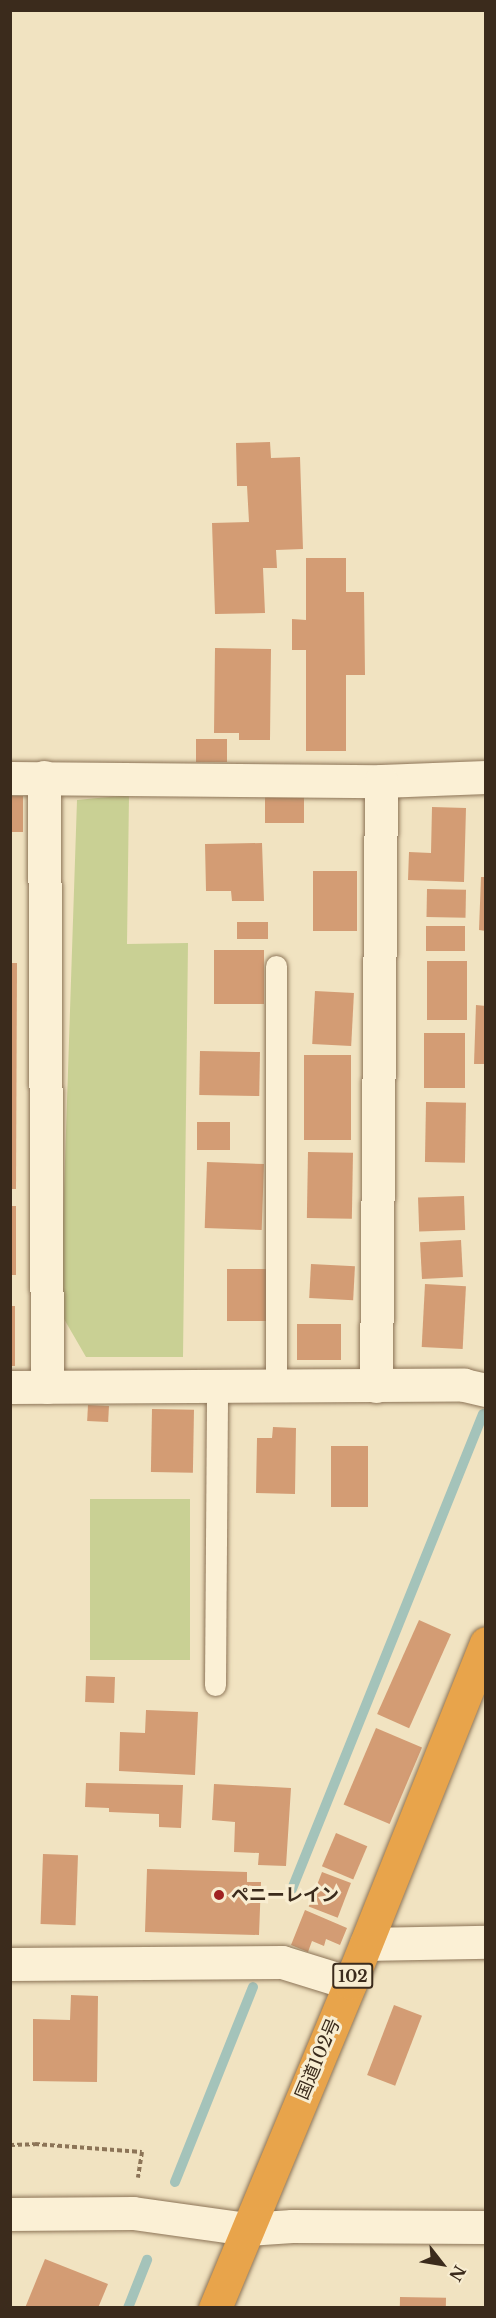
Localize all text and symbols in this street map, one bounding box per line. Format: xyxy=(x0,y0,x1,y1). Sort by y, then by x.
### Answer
place label: ペニーレイン xyxy=(231,1884,339,1906)
marker: ペニーレイン xyxy=(212,1888,226,1902)
road number: 102 xyxy=(332,1963,374,1989)
street label: 国道102号 xyxy=(291,2015,345,2103)
north arrow xyxy=(412,2234,472,2294)
text: N xyxy=(445,2262,470,2285)

